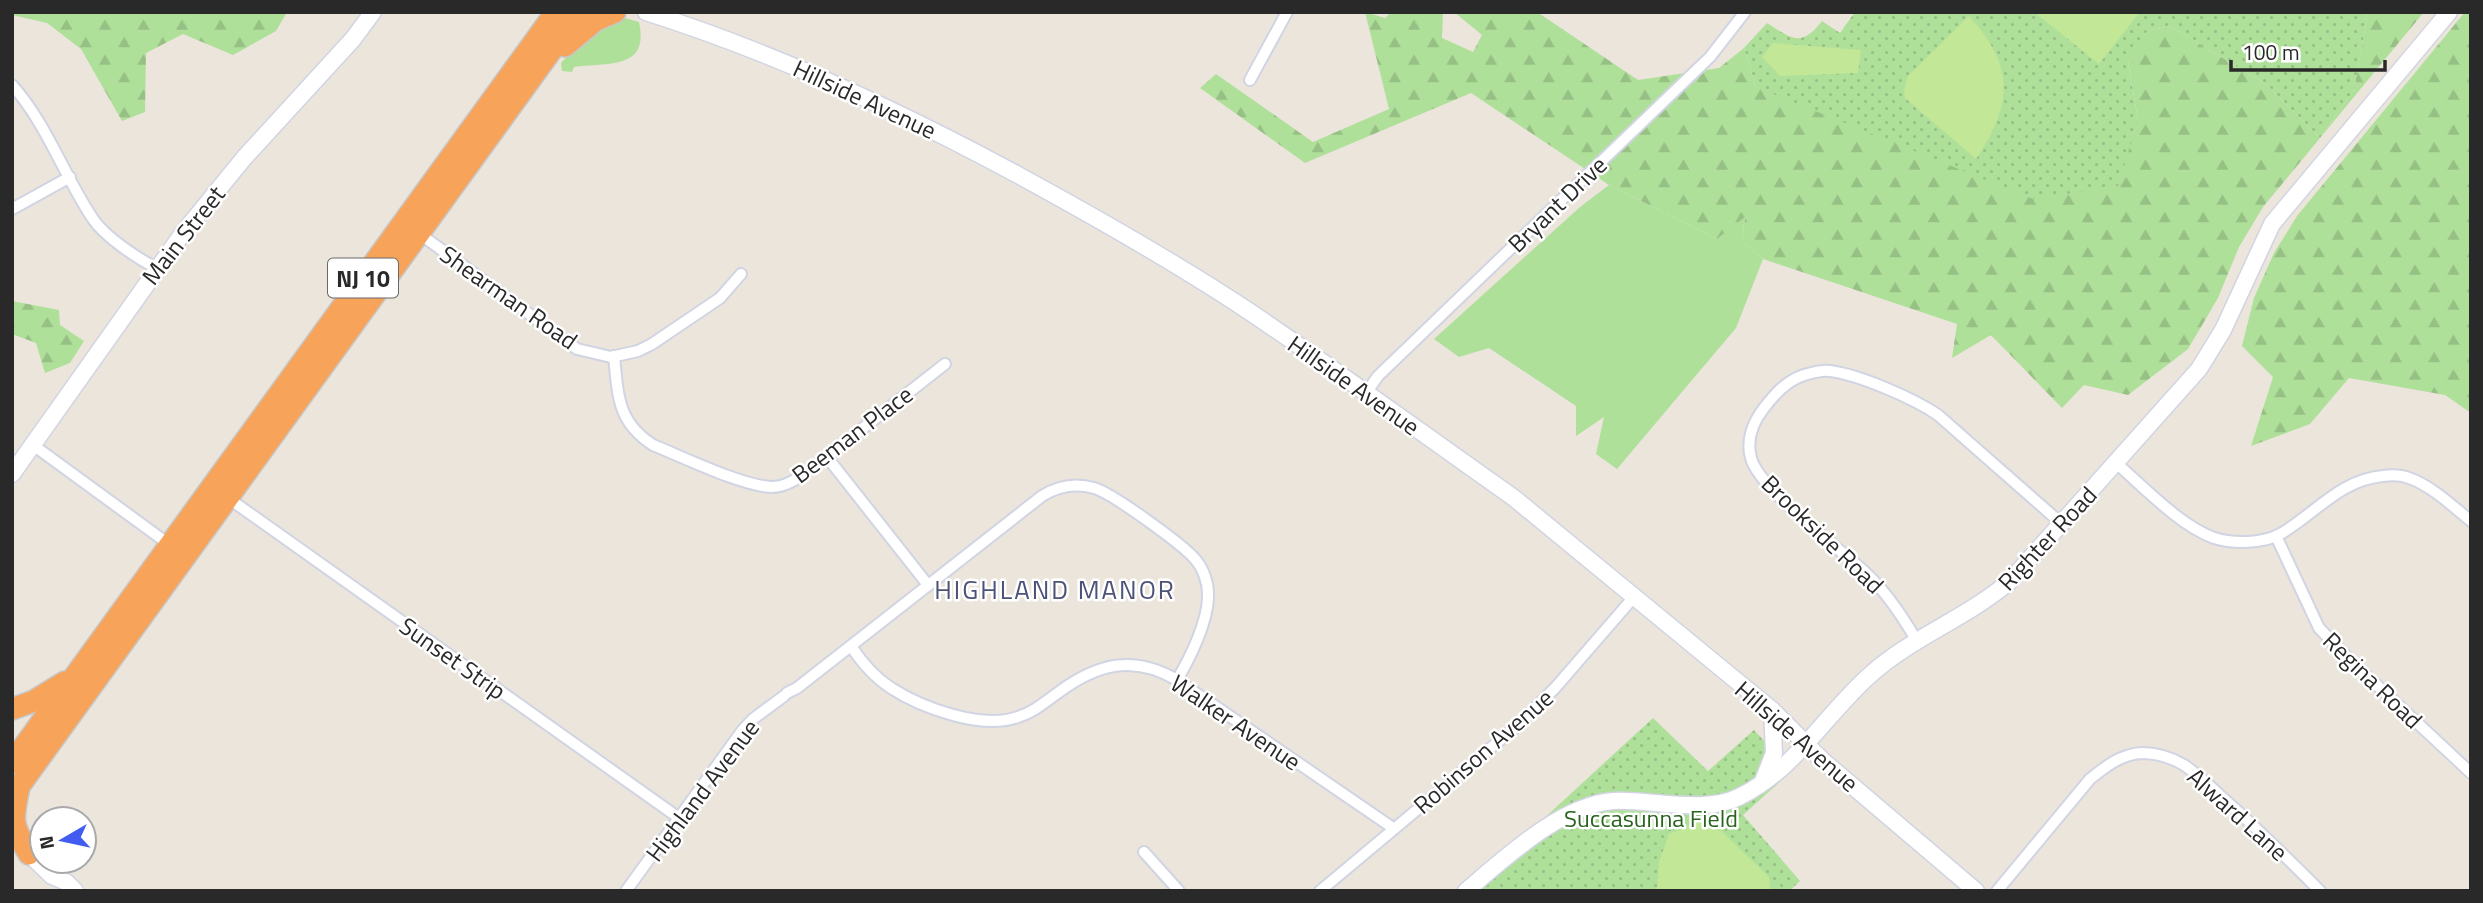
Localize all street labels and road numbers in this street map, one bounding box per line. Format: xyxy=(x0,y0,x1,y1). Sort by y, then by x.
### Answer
street label: Hillside Avenue xyxy=(788,50,942,148)
street label: Bryant Drive xyxy=(1499,147,1615,261)
street label: Main Street xyxy=(133,177,234,292)
street label: Shearman Road xyxy=(433,236,585,358)
road number: NJ 10 xyxy=(328,258,398,298)
street label: Hillside Avenue xyxy=(1281,326,1427,444)
street label: Beeman Place xyxy=(784,376,920,492)
street label: Brookside Road xyxy=(1754,466,1892,602)
street label: Righter Road xyxy=(1989,478,2105,598)
street label: Sunset Strip xyxy=(392,608,514,708)
street label: Regina Road xyxy=(2315,623,2431,737)
street label: Walker Avenue xyxy=(1164,665,1308,779)
street label: Hillside Avenue xyxy=(1727,672,1867,800)
street label: Robinson Avenue xyxy=(1405,680,1561,822)
street label: Highland Avenue xyxy=(636,711,768,869)
street label: Alward Lane xyxy=(2180,759,2296,869)

